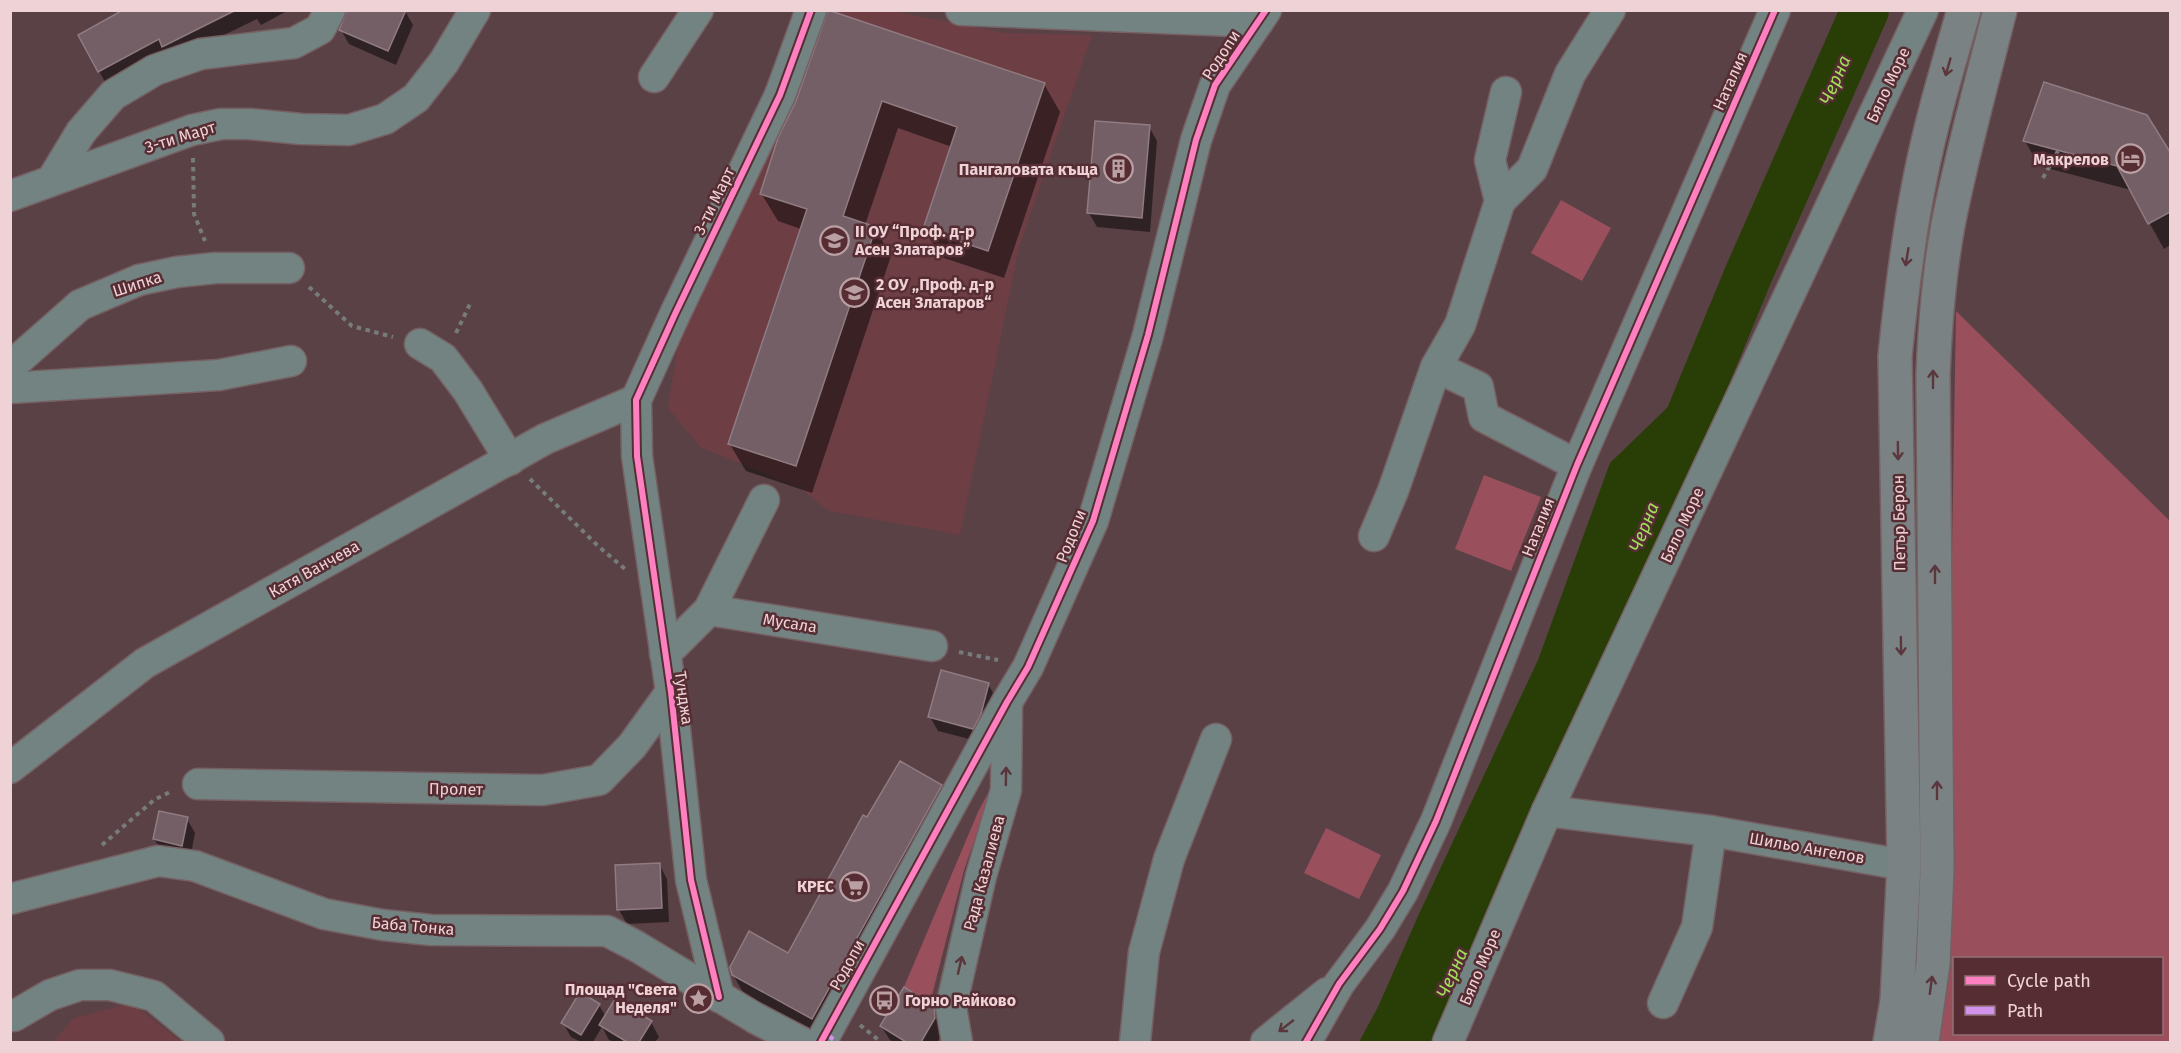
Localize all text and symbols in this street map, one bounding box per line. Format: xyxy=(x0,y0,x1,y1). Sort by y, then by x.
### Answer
street label: Родопи xyxy=(1198,27,1244,83)
street label: Бяло Море xyxy=(1862,44,1914,126)
street label: Наталия xyxy=(1709,49,1751,113)
water label: Черна xyxy=(1814,52,1856,108)
one-way arrow xyxy=(1942,57,1953,76)
street label: 3-ти Март xyxy=(142,117,218,157)
hotel icon: Макрелов xyxy=(2114,143,2146,175)
place label: Макрелов xyxy=(2033,150,2109,169)
building icon: Пангаловата къща xyxy=(1103,153,1135,185)
place label: Пангаловата къща xyxy=(959,160,1098,179)
street label: 3-ти Март xyxy=(690,163,739,238)
place label: II ОУ “Проф. д-р Асен Златаров” xyxy=(854,222,974,259)
school or university icon: II ОУ “Проф. д-р Асен Златаров” xyxy=(818,224,850,256)
one-way arrow xyxy=(1902,247,1913,267)
street label: Шипка xyxy=(110,267,164,301)
place label: 2 ОУ „Проф. д-р Асен Златаров“ xyxy=(875,275,994,312)
school or university icon: 2 ОУ „Проф. д-р Асен Златаров“ xyxy=(839,277,871,309)
one-way arrow xyxy=(1927,369,1939,389)
one-way arrow xyxy=(1892,441,1904,461)
street label: Петър Берон xyxy=(1889,475,1909,571)
street label: Бяло Море xyxy=(1656,484,1708,566)
street label: Наталия xyxy=(1518,495,1558,559)
water label: Черна xyxy=(1624,499,1664,555)
street label: Родопи xyxy=(1052,507,1090,565)
street label: Катя Ванчева xyxy=(265,536,363,602)
one-way arrow xyxy=(1929,564,1941,584)
street label: Мусала xyxy=(762,609,818,637)
one-way arrow xyxy=(1895,636,1906,656)
street label: Тунджа xyxy=(671,670,697,726)
one-way arrow xyxy=(1000,766,1012,786)
street label: Пролет xyxy=(429,779,484,799)
one-way arrow xyxy=(1931,780,1943,800)
street label: Рада Казалиева xyxy=(959,813,1009,933)
street label: Шильо Ангелов xyxy=(1748,829,1866,867)
supermarket icon: КРЕС xyxy=(839,870,871,902)
place label: КРЕС xyxy=(797,877,835,896)
street label: Баба Тонка xyxy=(371,913,455,939)
street label: Бяло Море xyxy=(1455,926,1505,1008)
street label: Родопи xyxy=(825,936,869,994)
water label: Черна xyxy=(1431,945,1473,1001)
one-way arrow xyxy=(955,955,967,974)
legend xyxy=(1953,957,2163,1035)
text: Cycle path xyxy=(2007,970,2091,992)
one-way arrow xyxy=(1925,975,1936,995)
place label: Площад "Света Неделя" xyxy=(565,980,677,1017)
place icon: Площад "Света Неделя" xyxy=(682,982,714,1014)
bus stop icon: Горно Райково xyxy=(868,984,900,1016)
place label: Горно Райково xyxy=(905,991,1016,1010)
text: Path xyxy=(2007,1000,2043,1022)
one-way arrow xyxy=(1278,1020,1294,1033)

